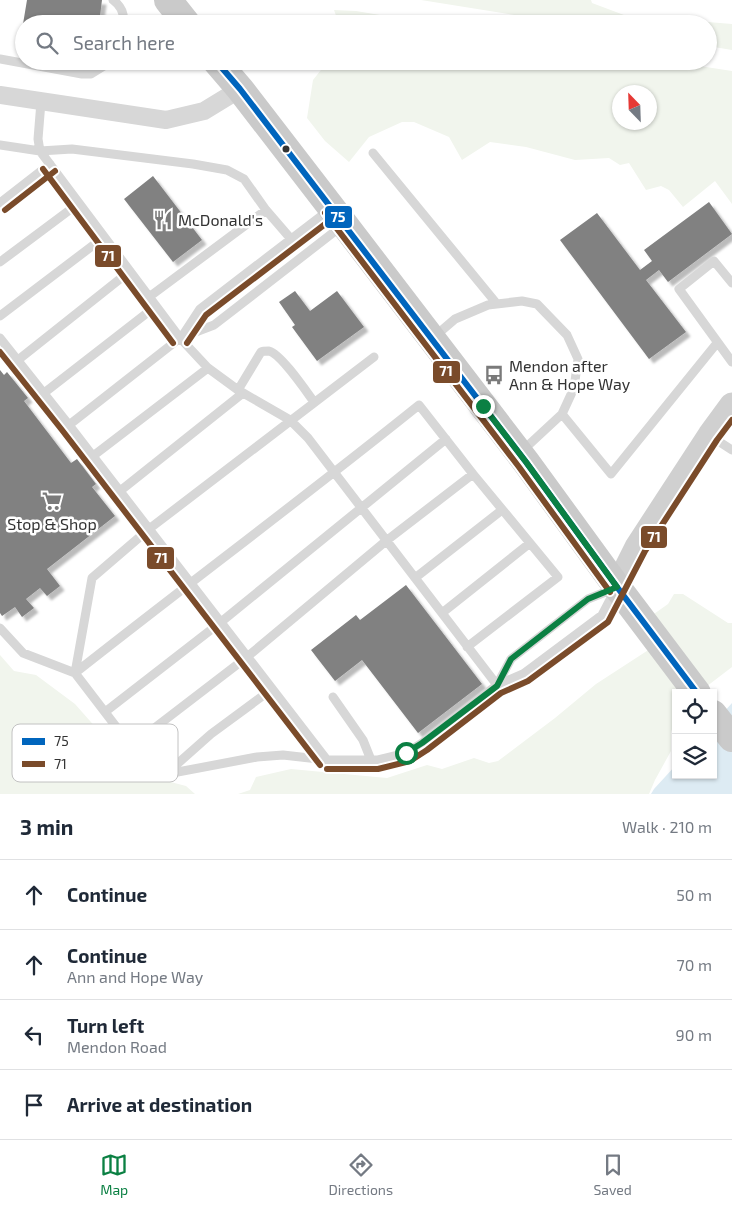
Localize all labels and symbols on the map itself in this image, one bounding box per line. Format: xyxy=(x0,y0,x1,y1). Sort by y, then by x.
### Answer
north arrow xyxy=(612,85,657,130)
unlabelled marker xyxy=(281,144,291,154)
line badge: 75 xyxy=(324,205,353,229)
text: 75 xyxy=(330,208,346,225)
restaurant icon: McDonald's xyxy=(152,209,174,231)
place label: McDonald's xyxy=(178,210,263,229)
line badge: 71 xyxy=(94,244,122,268)
text: 71 xyxy=(101,247,115,264)
place label: Mendon after Ann & Hope Way xyxy=(509,356,631,393)
line badge: 71 xyxy=(432,360,461,384)
text: 71 xyxy=(439,362,453,379)
bus stop icon: Mendon after Ann & Hope Way xyxy=(483,364,505,386)
route end xyxy=(472,395,495,418)
supermarket icon: Stop & Shop xyxy=(41,490,63,512)
place label: Stop & Shop xyxy=(7,514,97,533)
line badge: 71 xyxy=(640,525,668,549)
text: 71 xyxy=(647,528,661,545)
line badge: 71 xyxy=(146,546,175,570)
text: 71 xyxy=(154,549,168,566)
legend xyxy=(12,724,178,782)
text: 75 xyxy=(54,732,69,749)
route start xyxy=(395,742,418,765)
text: 71 xyxy=(54,755,67,772)

